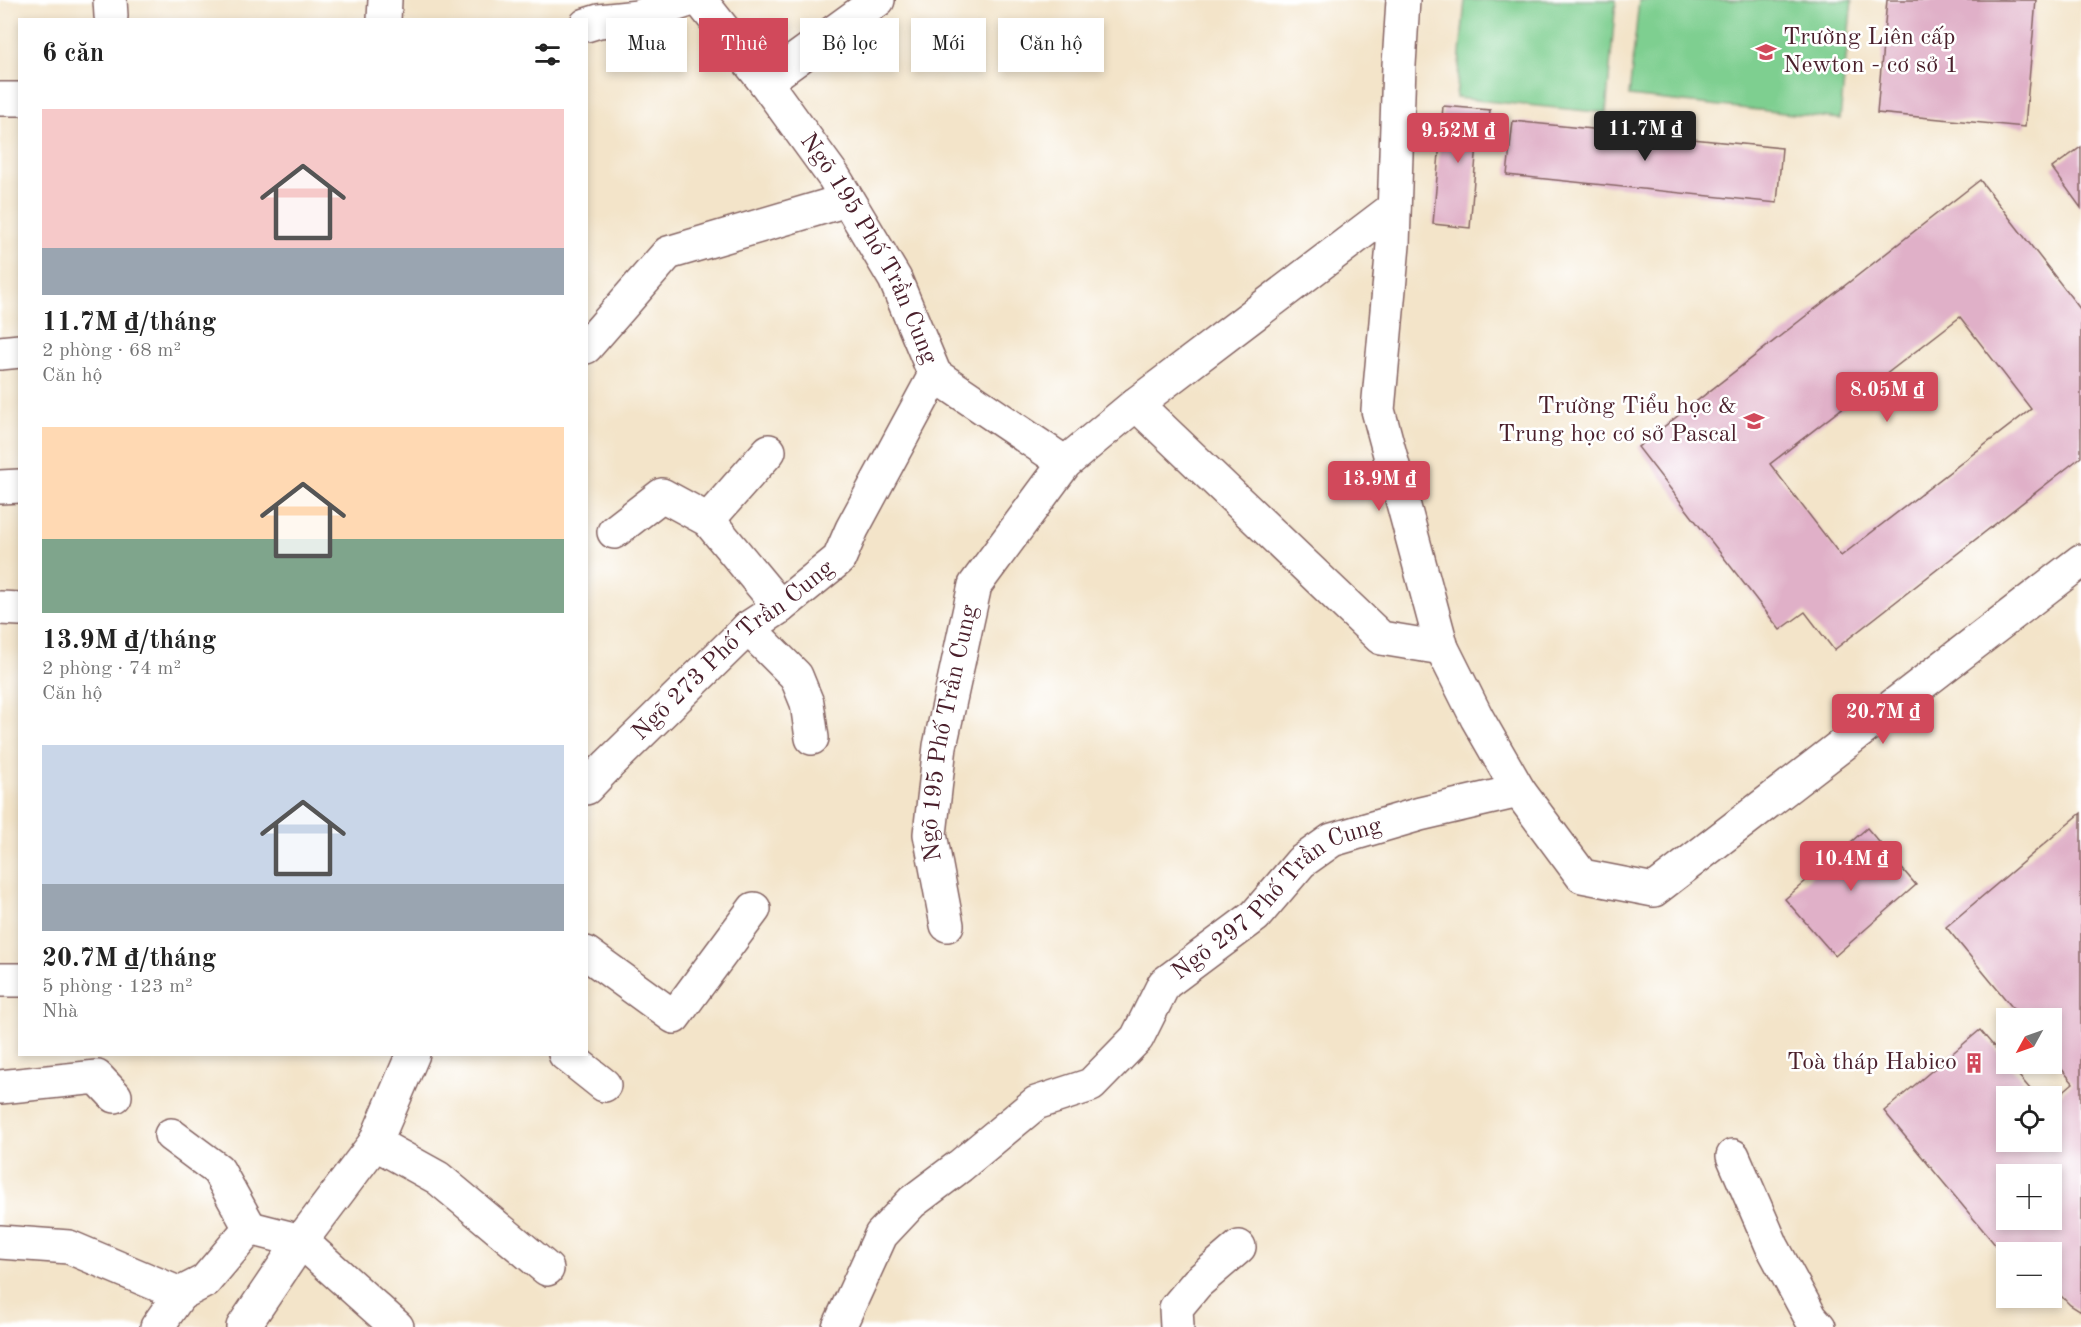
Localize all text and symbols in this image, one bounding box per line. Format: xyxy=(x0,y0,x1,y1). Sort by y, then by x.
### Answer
chip: Mua xyxy=(606,18,687,72)
chip: Thuê xyxy=(699,18,788,72)
chip: Bộ lọc xyxy=(800,18,899,72)
chip: Mới xyxy=(911,18,986,72)
chip: Căn hộ xyxy=(998,18,1104,72)
place label: Trường Liên cấp Newton - cơ sở 1 xyxy=(1783,25,1959,78)
icon: filters xyxy=(531,38,564,71)
school or university icon: Trường Liên cấp Newton - cơ sở 1 xyxy=(1754,40,1778,64)
text: 6 căn xyxy=(42,41,104,67)
pin: 11.7M ₫ xyxy=(1590,111,1700,162)
pin: 9.52M ₫ xyxy=(1403,113,1513,164)
text: 11.7M ₫ xyxy=(1608,120,1682,140)
text: 9.52M ₫ xyxy=(1421,122,1495,142)
street label: Ngõ 195 Phố Trần Cung xyxy=(795,129,941,368)
icon: home xyxy=(249,148,357,256)
text: 11.7M ₫/tháng xyxy=(42,310,216,336)
text: 2 phòng · 68 m² xyxy=(42,341,181,361)
text: Căn hộ xyxy=(42,366,102,386)
pin: 8.05M ₫ xyxy=(1832,372,1942,423)
text: 8.05M ₫ xyxy=(1850,381,1924,401)
place label: Trường Tiểu học & Trung học cơ sở Pascal xyxy=(1498,393,1737,447)
school or university icon: Trường Tiểu học & Trung học cơ sở Pascal xyxy=(1742,409,1766,433)
pin: 13.9M ₫ xyxy=(1324,461,1434,512)
icon: home xyxy=(249,466,357,574)
text: 13.9M ₫ xyxy=(1342,470,1416,490)
street label: Ngõ 273 Phố Trần Cung xyxy=(628,556,839,745)
street label: Ngõ 195 Phố Trần Cung xyxy=(917,603,982,863)
text: 13.9M ₫/tháng xyxy=(42,628,216,654)
text: 2 phòng · 74 m² xyxy=(42,659,181,679)
text: Căn hộ xyxy=(42,684,102,704)
pin: 20.7M ₫ xyxy=(1828,694,1938,745)
text: 20.7M ₫ xyxy=(1846,703,1920,723)
icon: home xyxy=(249,784,357,892)
street label: Ngõ 297 Phố Trần Cung xyxy=(1168,814,1385,985)
pin: 10.4M ₫ xyxy=(1796,841,1906,892)
text: 10.4M ₫ xyxy=(1814,850,1888,870)
text: 20.7M ₫/tháng xyxy=(42,946,216,972)
text: 5 phòng · 123 m² xyxy=(42,977,193,997)
text: Nhà xyxy=(42,1002,78,1022)
north arrow xyxy=(1996,1008,2062,1074)
map controls xyxy=(1996,1008,2062,1308)
place label: Toà tháp Habico xyxy=(1787,1051,1957,1075)
building icon: Toà tháp Habico xyxy=(1962,1051,1986,1075)
button: locate xyxy=(1996,1086,2062,1152)
button: + xyxy=(1996,1164,2062,1230)
button: − xyxy=(1996,1242,2062,1308)

